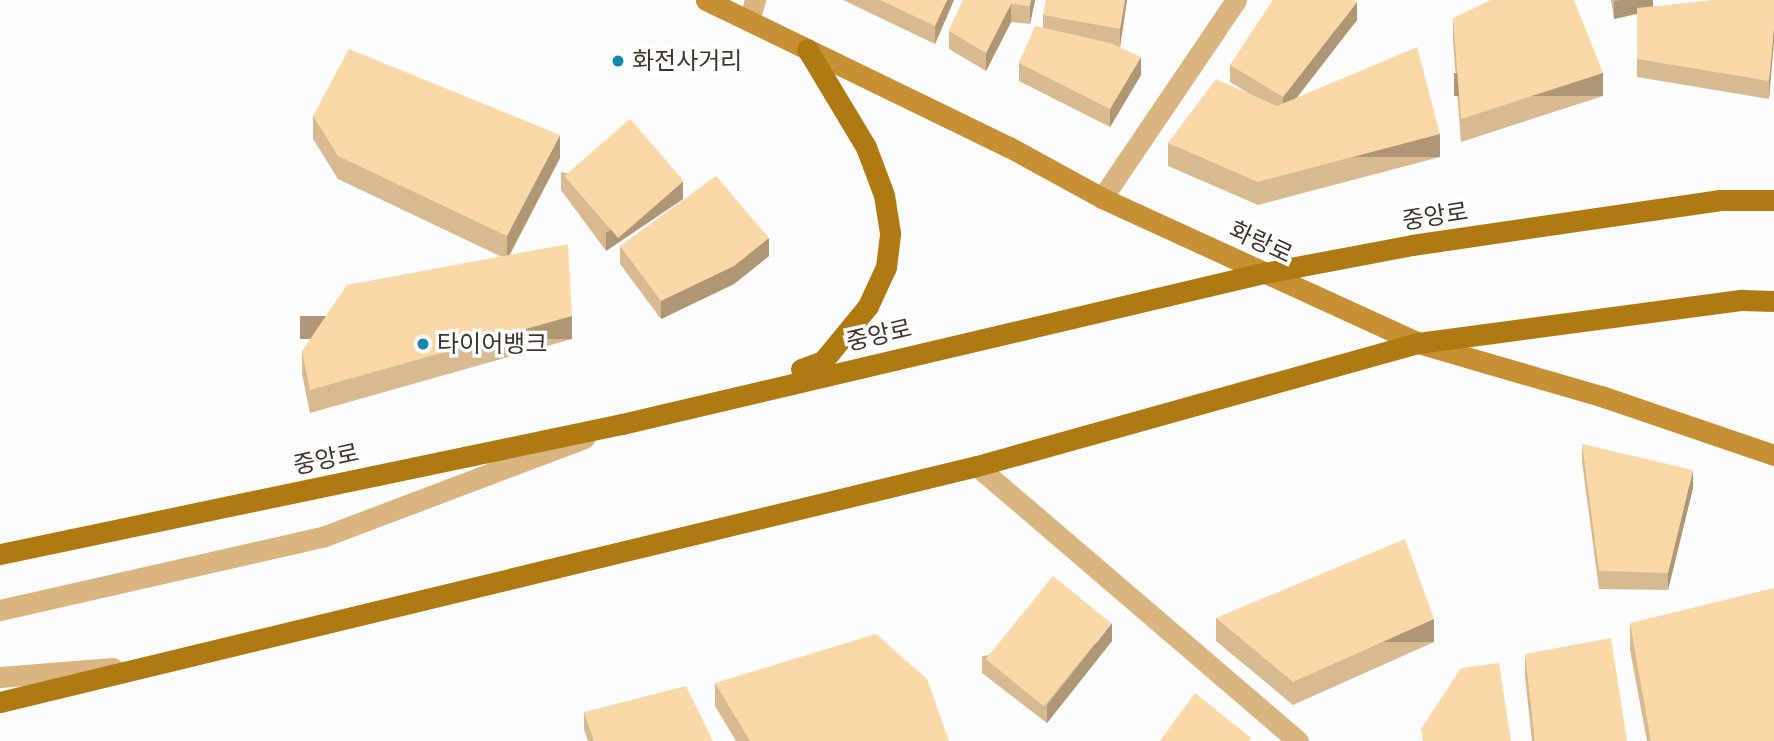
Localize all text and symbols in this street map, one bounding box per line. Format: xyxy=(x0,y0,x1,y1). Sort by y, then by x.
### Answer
place label: 화전사거리 xyxy=(632,47,742,75)
marker: 화전사거리 xyxy=(610,53,626,69)
street label: 중앙로 xyxy=(1400,197,1470,235)
street label: 화랑로 xyxy=(1225,215,1297,269)
street label: 중앙로 xyxy=(843,314,915,356)
place label: 타이어뱅크 xyxy=(437,330,547,358)
marker: 타이어뱅크 xyxy=(415,336,431,352)
street label: 중앙로 xyxy=(291,438,361,480)

